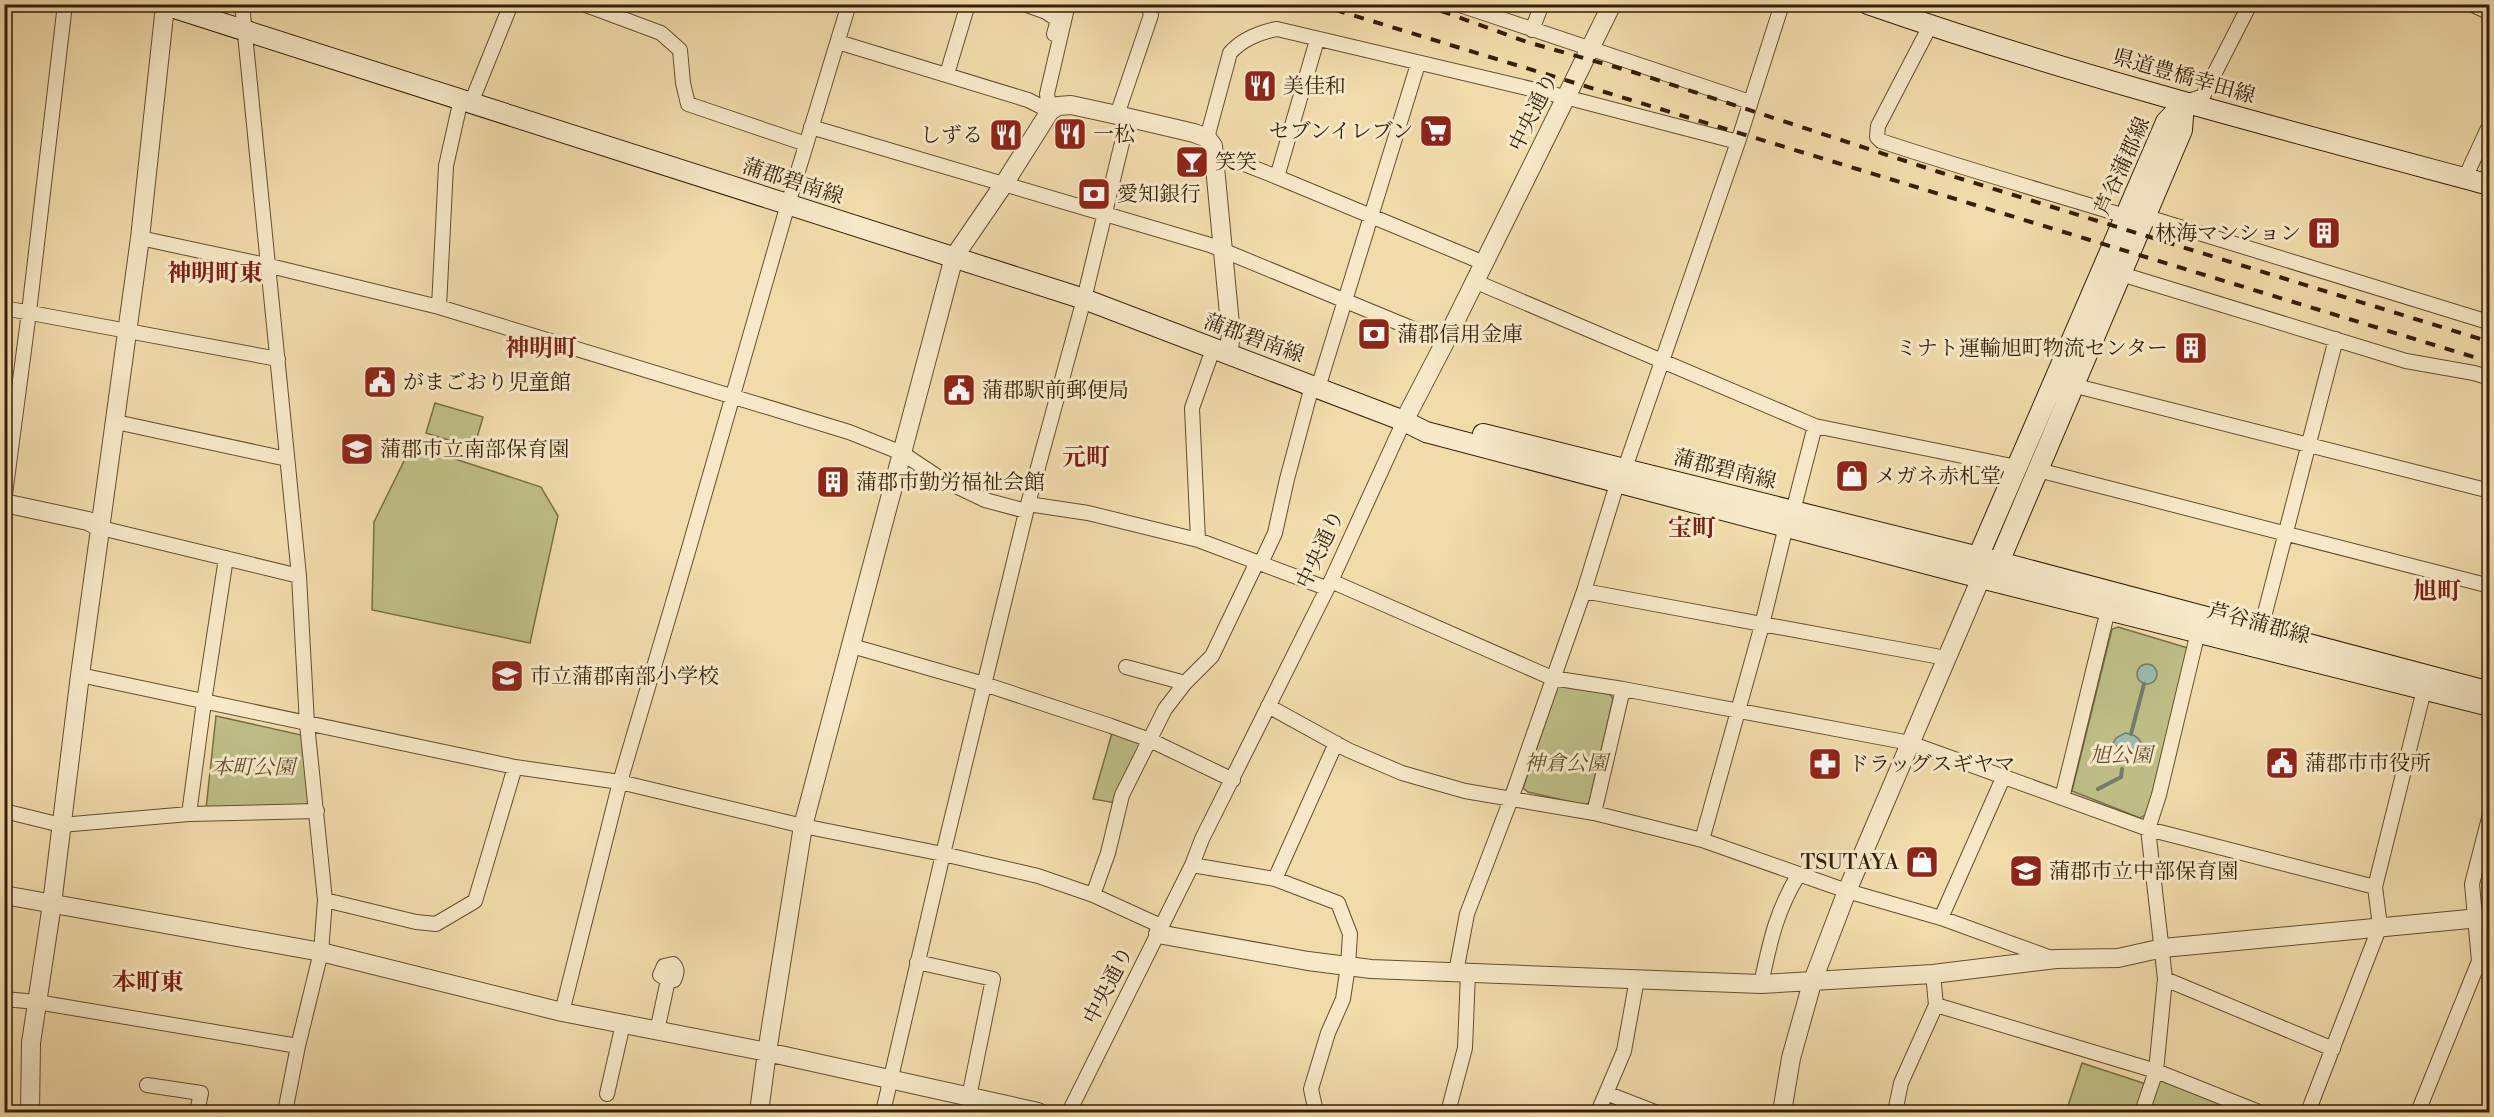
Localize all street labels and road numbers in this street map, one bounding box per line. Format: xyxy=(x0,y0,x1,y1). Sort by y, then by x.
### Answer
street label: 県道豊橋幸田線 xyxy=(2109,44,2258,110)
street label: 中央通り xyxy=(1504,69,1564,156)
street label: 芦谷蒲郡線 xyxy=(2090,113,2156,220)
street label: 蒲郡碧南線 xyxy=(739,153,847,211)
street label: 蒲郡碧南線 xyxy=(1200,309,1307,369)
street label: 蒲郡碧南線 xyxy=(1671,445,1779,495)
street label: 中央通り xyxy=(1291,506,1350,593)
street label: 芦谷蒲郡線 xyxy=(2205,598,2313,650)
street label: 中央通り xyxy=(1078,942,1140,1029)

